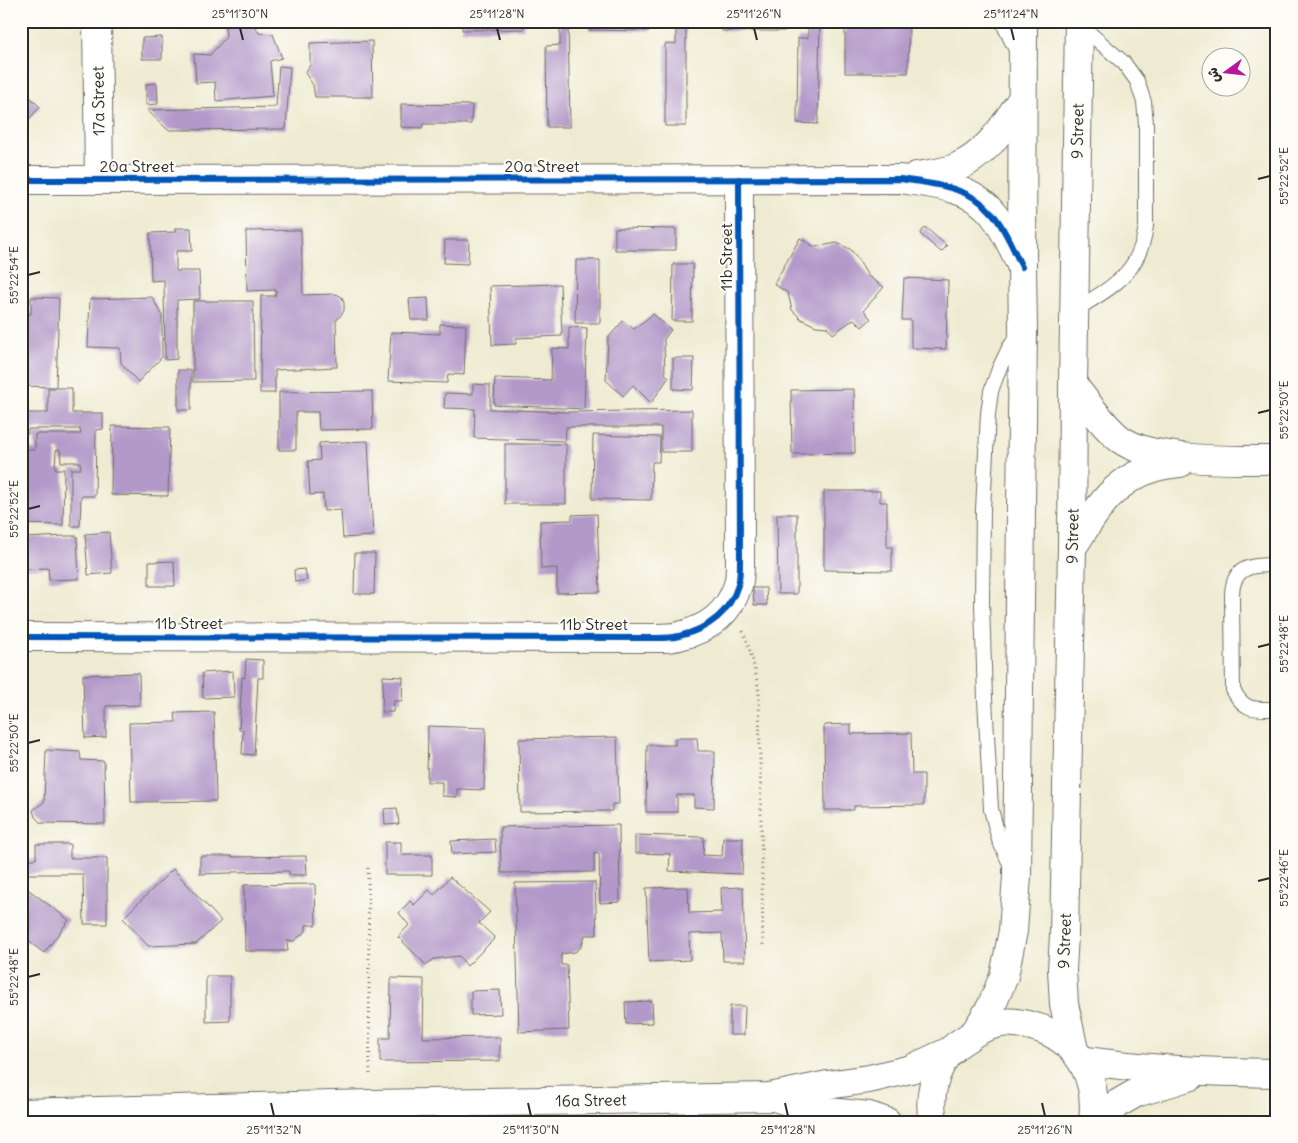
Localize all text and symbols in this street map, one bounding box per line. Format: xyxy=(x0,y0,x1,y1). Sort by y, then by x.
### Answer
text: 25°11'30"N xyxy=(212,6,268,21)
text: 25°11'28"N xyxy=(469,6,525,21)
text: 25°11'26"N xyxy=(726,6,782,21)
text: 25°11'24"N xyxy=(983,6,1039,21)
north arrow xyxy=(1200,48,1250,98)
street label: 17a Street xyxy=(87,65,109,136)
text: ش xyxy=(1203,66,1224,85)
street label: 9 Street xyxy=(1067,102,1087,159)
text: 55°22'52"E xyxy=(1276,147,1291,205)
street label: 20a Street xyxy=(100,156,175,176)
street label: 20a Street xyxy=(505,156,580,176)
street label: 11b Street xyxy=(716,222,736,291)
text: 55°22'54"E xyxy=(6,246,21,304)
text: 55°22'50"E xyxy=(1276,380,1291,440)
text: 55°22'52"E xyxy=(6,480,21,538)
street label: 9 Street xyxy=(1062,507,1082,564)
street label: 11b Street xyxy=(155,613,224,633)
street label: 11b Street xyxy=(560,614,629,634)
text: 55°22'48"E xyxy=(1276,615,1291,673)
text: 55°22'50"E xyxy=(6,713,21,773)
text: 55°22'46"E xyxy=(1276,849,1291,907)
street label: 9 Street xyxy=(1053,912,1075,969)
text: 55°22'48"E xyxy=(6,948,21,1006)
street label: 16a Street xyxy=(555,1089,627,1111)
text: 25°11'32"N xyxy=(246,1122,302,1137)
text: 25°11'30"N xyxy=(503,1122,559,1137)
text: 25°11'28"N xyxy=(760,1122,816,1137)
text: 25°11'26"N xyxy=(1017,1122,1073,1137)

